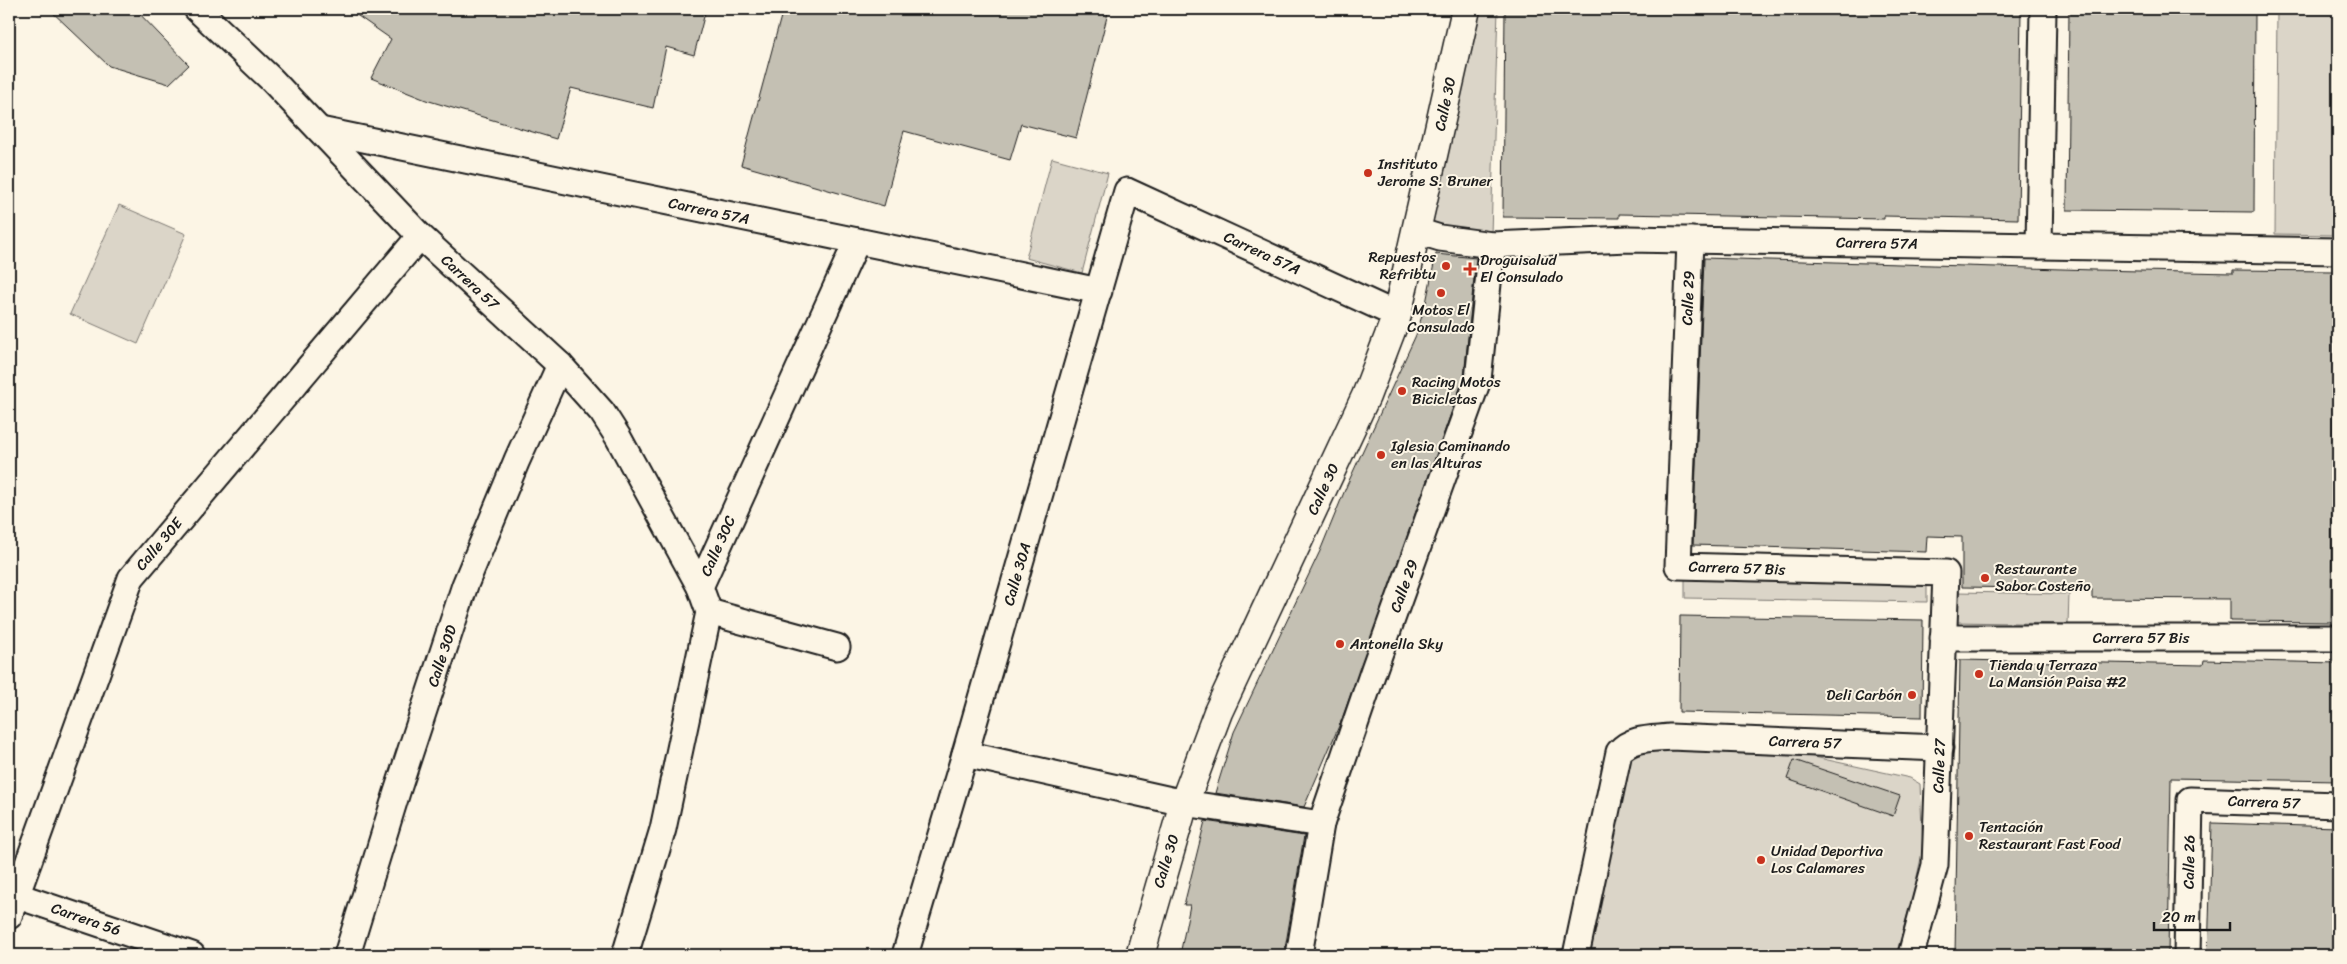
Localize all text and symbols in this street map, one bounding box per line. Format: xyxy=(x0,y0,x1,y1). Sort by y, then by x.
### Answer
street label: Calle 30 xyxy=(1427,75,1463,133)
place label: Instituto Jerome S. Bruner xyxy=(1377,151,1494,194)
marker: Instituto Jerome S. Bruner xyxy=(1362,167,1374,179)
street label: Carrera 57A xyxy=(666,190,752,232)
street label: Carrera 57A xyxy=(1219,224,1305,282)
street label: Carrera 57A xyxy=(1836,229,1918,257)
place label: Repuestos Refribtu xyxy=(1369,244,1436,287)
place label: Droguisalud El Consulado xyxy=(1480,247,1563,290)
street label: Carrera 57 xyxy=(435,248,506,317)
marker: Repuestos Refribtu xyxy=(1440,260,1452,272)
marker: Droguisalud El Consulado xyxy=(1464,263,1476,275)
street label: Calle 29 xyxy=(1674,270,1702,326)
marker: Motos El Consulado xyxy=(1435,287,1447,299)
place label: Motos El Consulado xyxy=(1407,297,1475,340)
place label: Racing Motos Bicicletas xyxy=(1412,369,1501,412)
marker: Racing Motos Bicicletas xyxy=(1396,385,1408,397)
place label: Iglesia Caminando en las Alturas xyxy=(1390,433,1510,476)
marker: Iglesia Caminando en las Alturas xyxy=(1375,449,1387,461)
street label: Calle 30 xyxy=(1300,459,1346,519)
street label: Calle 30E xyxy=(129,510,190,577)
street label: Calle 30C xyxy=(693,511,743,581)
street label: Calle 30A xyxy=(996,539,1038,609)
street label: Carrera 57 Bis xyxy=(1688,553,1786,583)
street label: Calle 29 xyxy=(1382,556,1426,616)
place label: Restaurante Sabor Costeño xyxy=(1995,556,2091,599)
marker: Restaurante Sabor Costeño xyxy=(1979,572,1991,584)
street label: Calle 30D xyxy=(420,622,464,690)
street label: Carrera 57 Bis xyxy=(2093,625,2189,651)
place label: Antonella Sky xyxy=(1349,631,1443,657)
marker: Antonella Sky xyxy=(1334,638,1346,650)
place label: Tienda y Terraza La Mansión Paisa #2 xyxy=(1989,652,2127,695)
marker: Tienda y Terraza La Mansión Paisa #2 xyxy=(1973,668,1985,680)
place label: Deli Carbón xyxy=(1826,682,1902,708)
marker: Deli Carbón xyxy=(1906,689,1918,701)
street label: Carrera 57 xyxy=(1768,728,1843,756)
street label: Calle 27 xyxy=(1925,737,1953,794)
street label: Carrera 57 xyxy=(2227,788,2302,816)
place label: Tentación Restaurant Fast Food xyxy=(1979,814,2122,857)
marker: Tentación Restaurant Fast Food xyxy=(1963,830,1975,842)
street label: Calle 30 xyxy=(1146,831,1186,891)
street label: Calle 26 xyxy=(2176,835,2202,889)
place label: Unidad Deportiva Los Calamares xyxy=(1771,838,1883,881)
marker: Unidad Deportiva Los Calamares xyxy=(1755,854,1767,866)
street label: Carrera 56 xyxy=(48,895,124,943)
scale bar xyxy=(2154,899,2231,931)
text: 20 m xyxy=(2162,904,2196,930)

